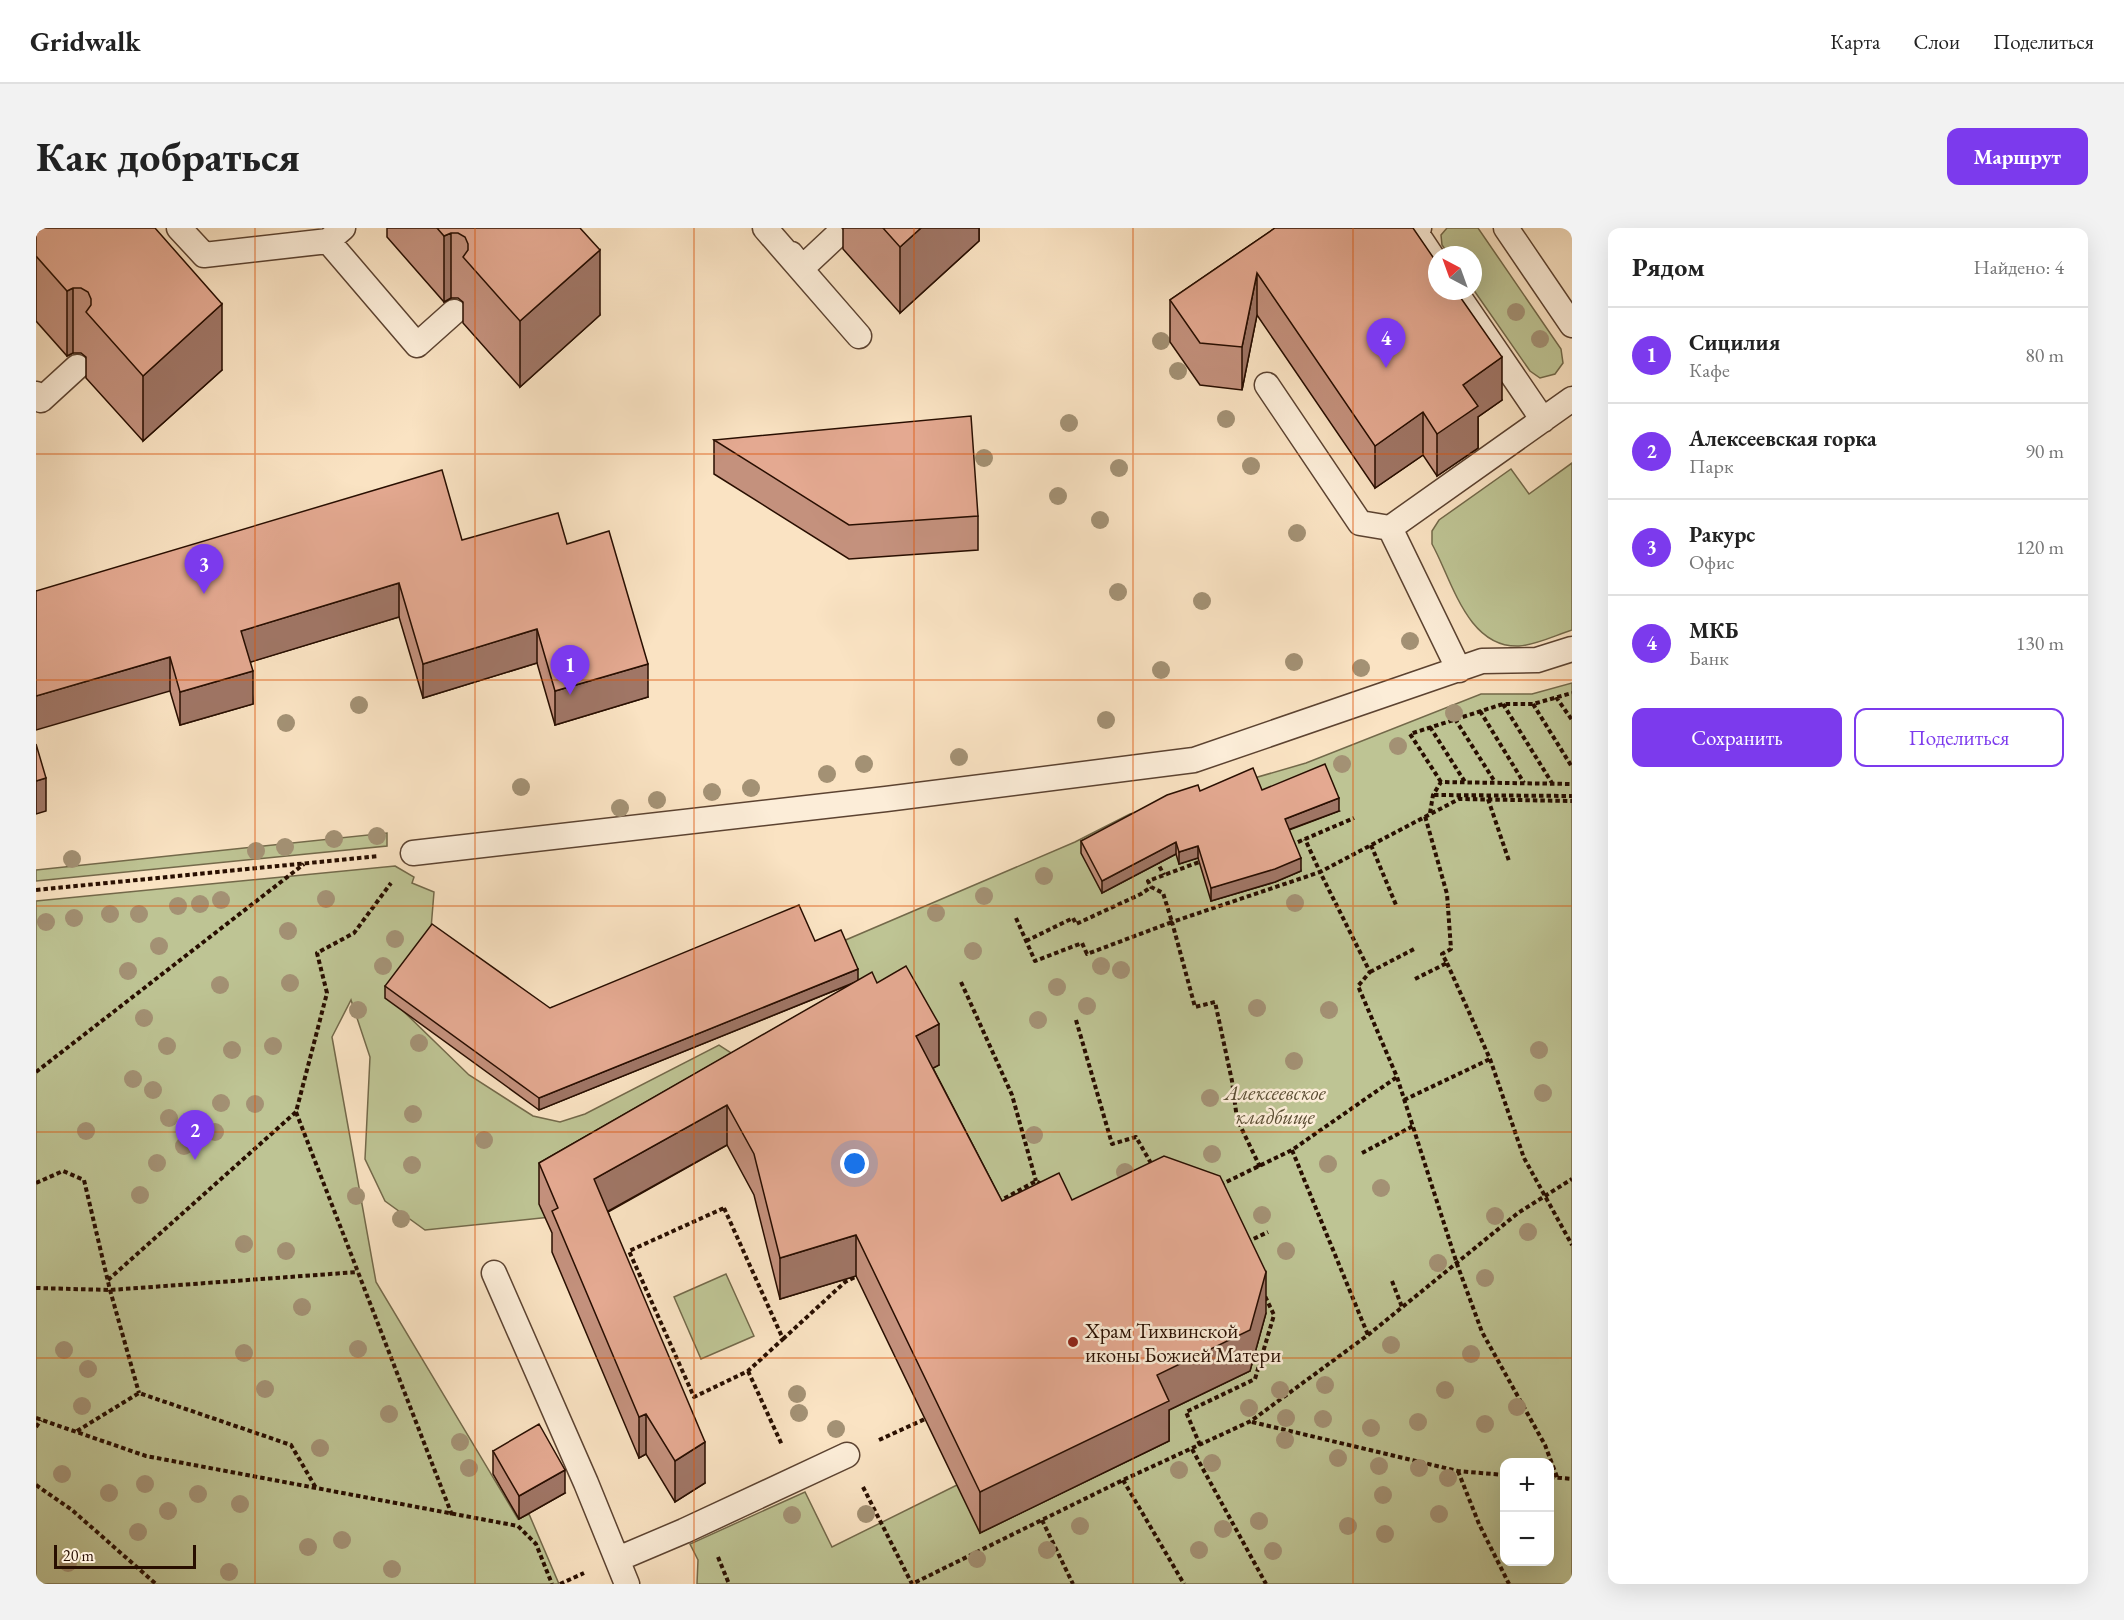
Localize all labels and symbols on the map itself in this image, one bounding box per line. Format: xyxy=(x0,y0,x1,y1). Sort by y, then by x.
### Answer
north arrow xyxy=(1428,246,1482,300)
pin: 4 xyxy=(1366,318,1406,368)
pin: 3 xyxy=(184,544,224,594)
pin: 1 xyxy=(550,646,590,695)
park label: Алексеевское кладбище xyxy=(1222,1079,1326,1130)
pin: 2 xyxy=(176,1110,214,1160)
your location xyxy=(840,1149,869,1178)
place label: Храм Тихвинской иконы Божией Матери xyxy=(1084,1317,1281,1368)
marker: Храм Тихвинской иконы Божией Матери xyxy=(1066,1335,1080,1349)
scale bar xyxy=(54,1542,196,1570)

